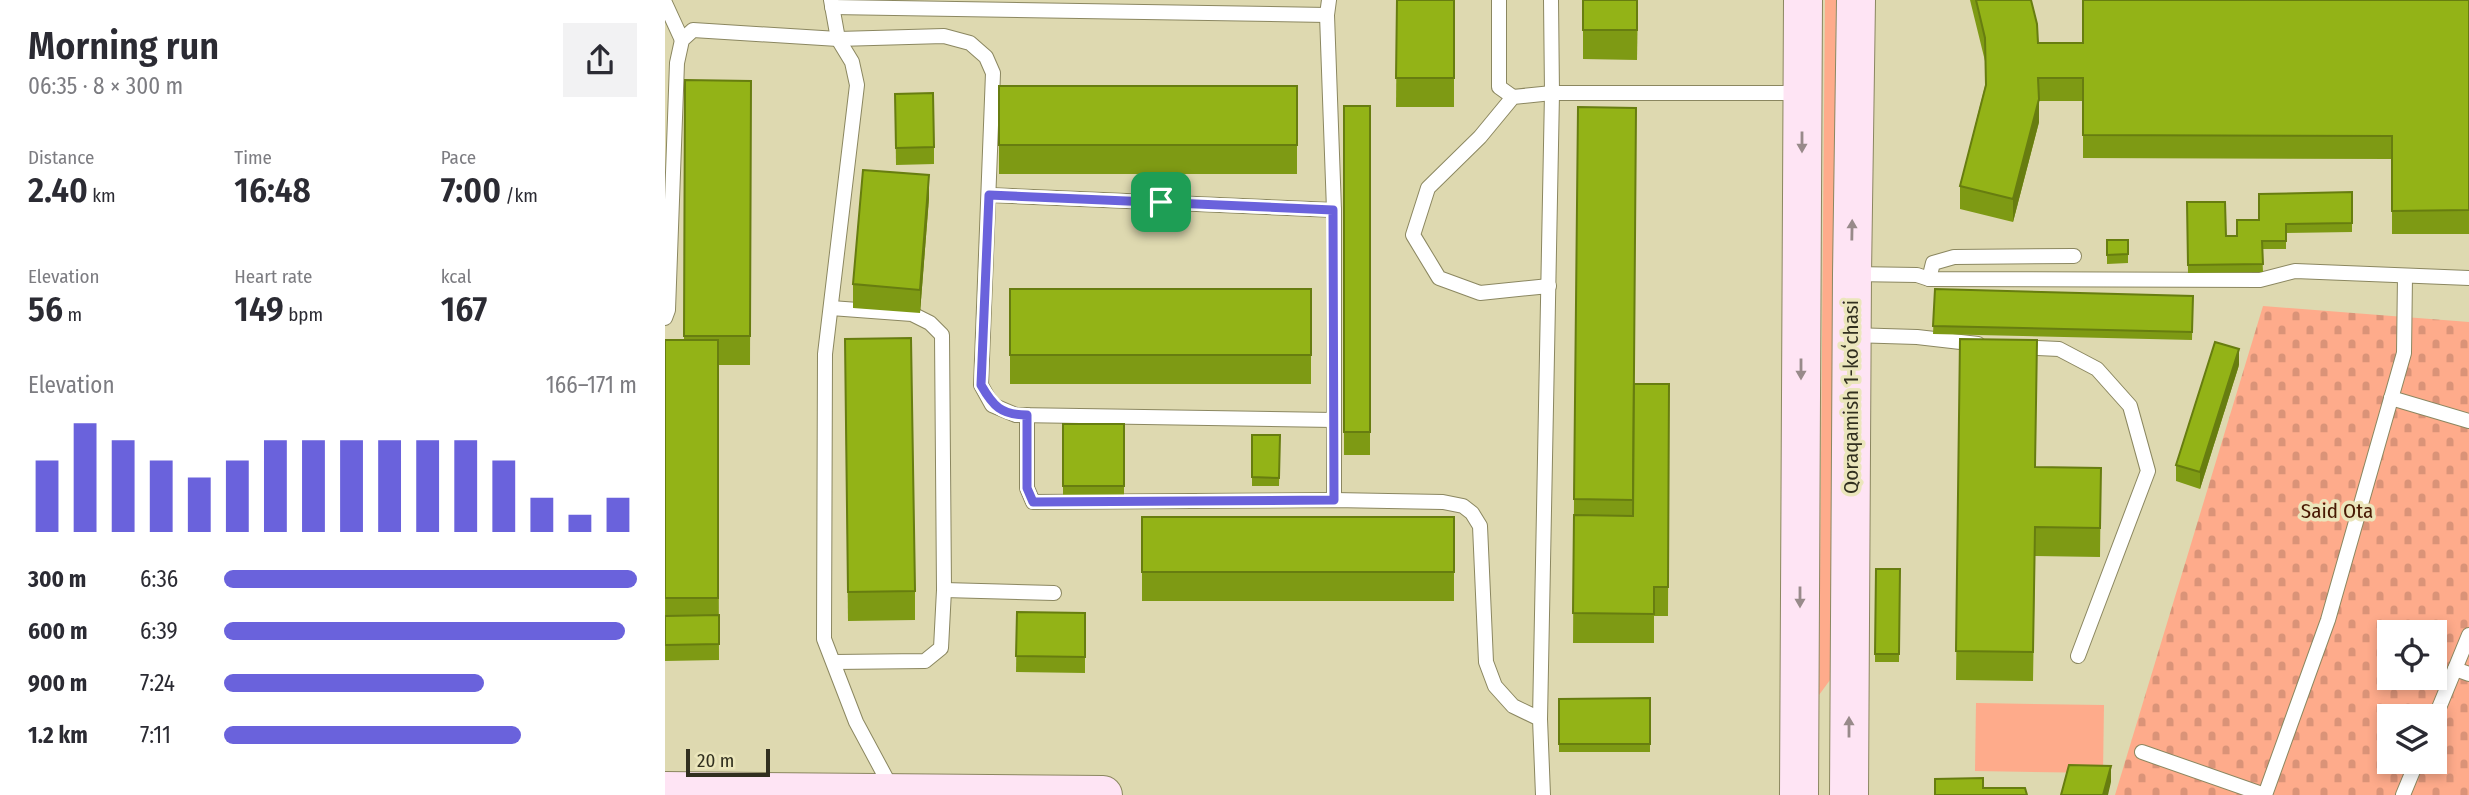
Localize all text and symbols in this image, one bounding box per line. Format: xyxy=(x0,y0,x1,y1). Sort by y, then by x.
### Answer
text: Morning run xyxy=(28,23,219,69)
button: share xyxy=(563,23,637,97)
text: 06:35 · 8 × 300 m xyxy=(28,72,183,100)
one-way arrow xyxy=(1796,131,1808,153)
text: Distance xyxy=(28,146,95,169)
text: Time xyxy=(234,146,272,169)
text: Pace xyxy=(441,146,476,169)
text: 2.40 xyxy=(28,169,88,211)
text: 16:48 xyxy=(234,169,311,211)
text: 7:00 xyxy=(441,169,501,211)
pin xyxy=(1131,172,1191,232)
icon: arrive xyxy=(1142,183,1180,221)
text: km xyxy=(88,184,116,207)
text: /km xyxy=(501,184,538,207)
one-way arrow xyxy=(1846,219,1858,241)
text: Elevation xyxy=(28,265,100,288)
text: Heart rate xyxy=(234,265,312,288)
text: kcal xyxy=(441,265,471,288)
text: 56 xyxy=(28,288,63,330)
text: 149 xyxy=(234,288,284,330)
text: 167 xyxy=(441,288,487,330)
street label: Qoraqamish 1-koʻchasi xyxy=(1838,300,1864,494)
text: m xyxy=(63,303,82,326)
text: bpm xyxy=(284,303,323,326)
one-way arrow xyxy=(1795,358,1807,380)
text: Elevation xyxy=(28,371,115,399)
text: 166–171 m xyxy=(546,371,637,399)
park label: Said Ota xyxy=(2301,498,2373,524)
text: 300 m xyxy=(28,565,86,593)
text: 6:36 xyxy=(140,565,178,593)
one-way arrow xyxy=(1794,586,1806,608)
text: 600 m xyxy=(28,617,87,645)
text: 6:39 xyxy=(140,617,178,645)
map controls xyxy=(2377,620,2447,774)
button: locate xyxy=(2377,620,2447,690)
text: 900 m xyxy=(28,669,87,697)
text: 7:24 xyxy=(140,669,175,697)
button: layers xyxy=(2377,704,2447,774)
one-way arrow xyxy=(1843,715,1855,737)
text: 1.2 km xyxy=(28,721,88,749)
text: 7:11 xyxy=(140,721,171,749)
scale bar xyxy=(686,746,770,778)
text: 20 m xyxy=(697,749,734,772)

